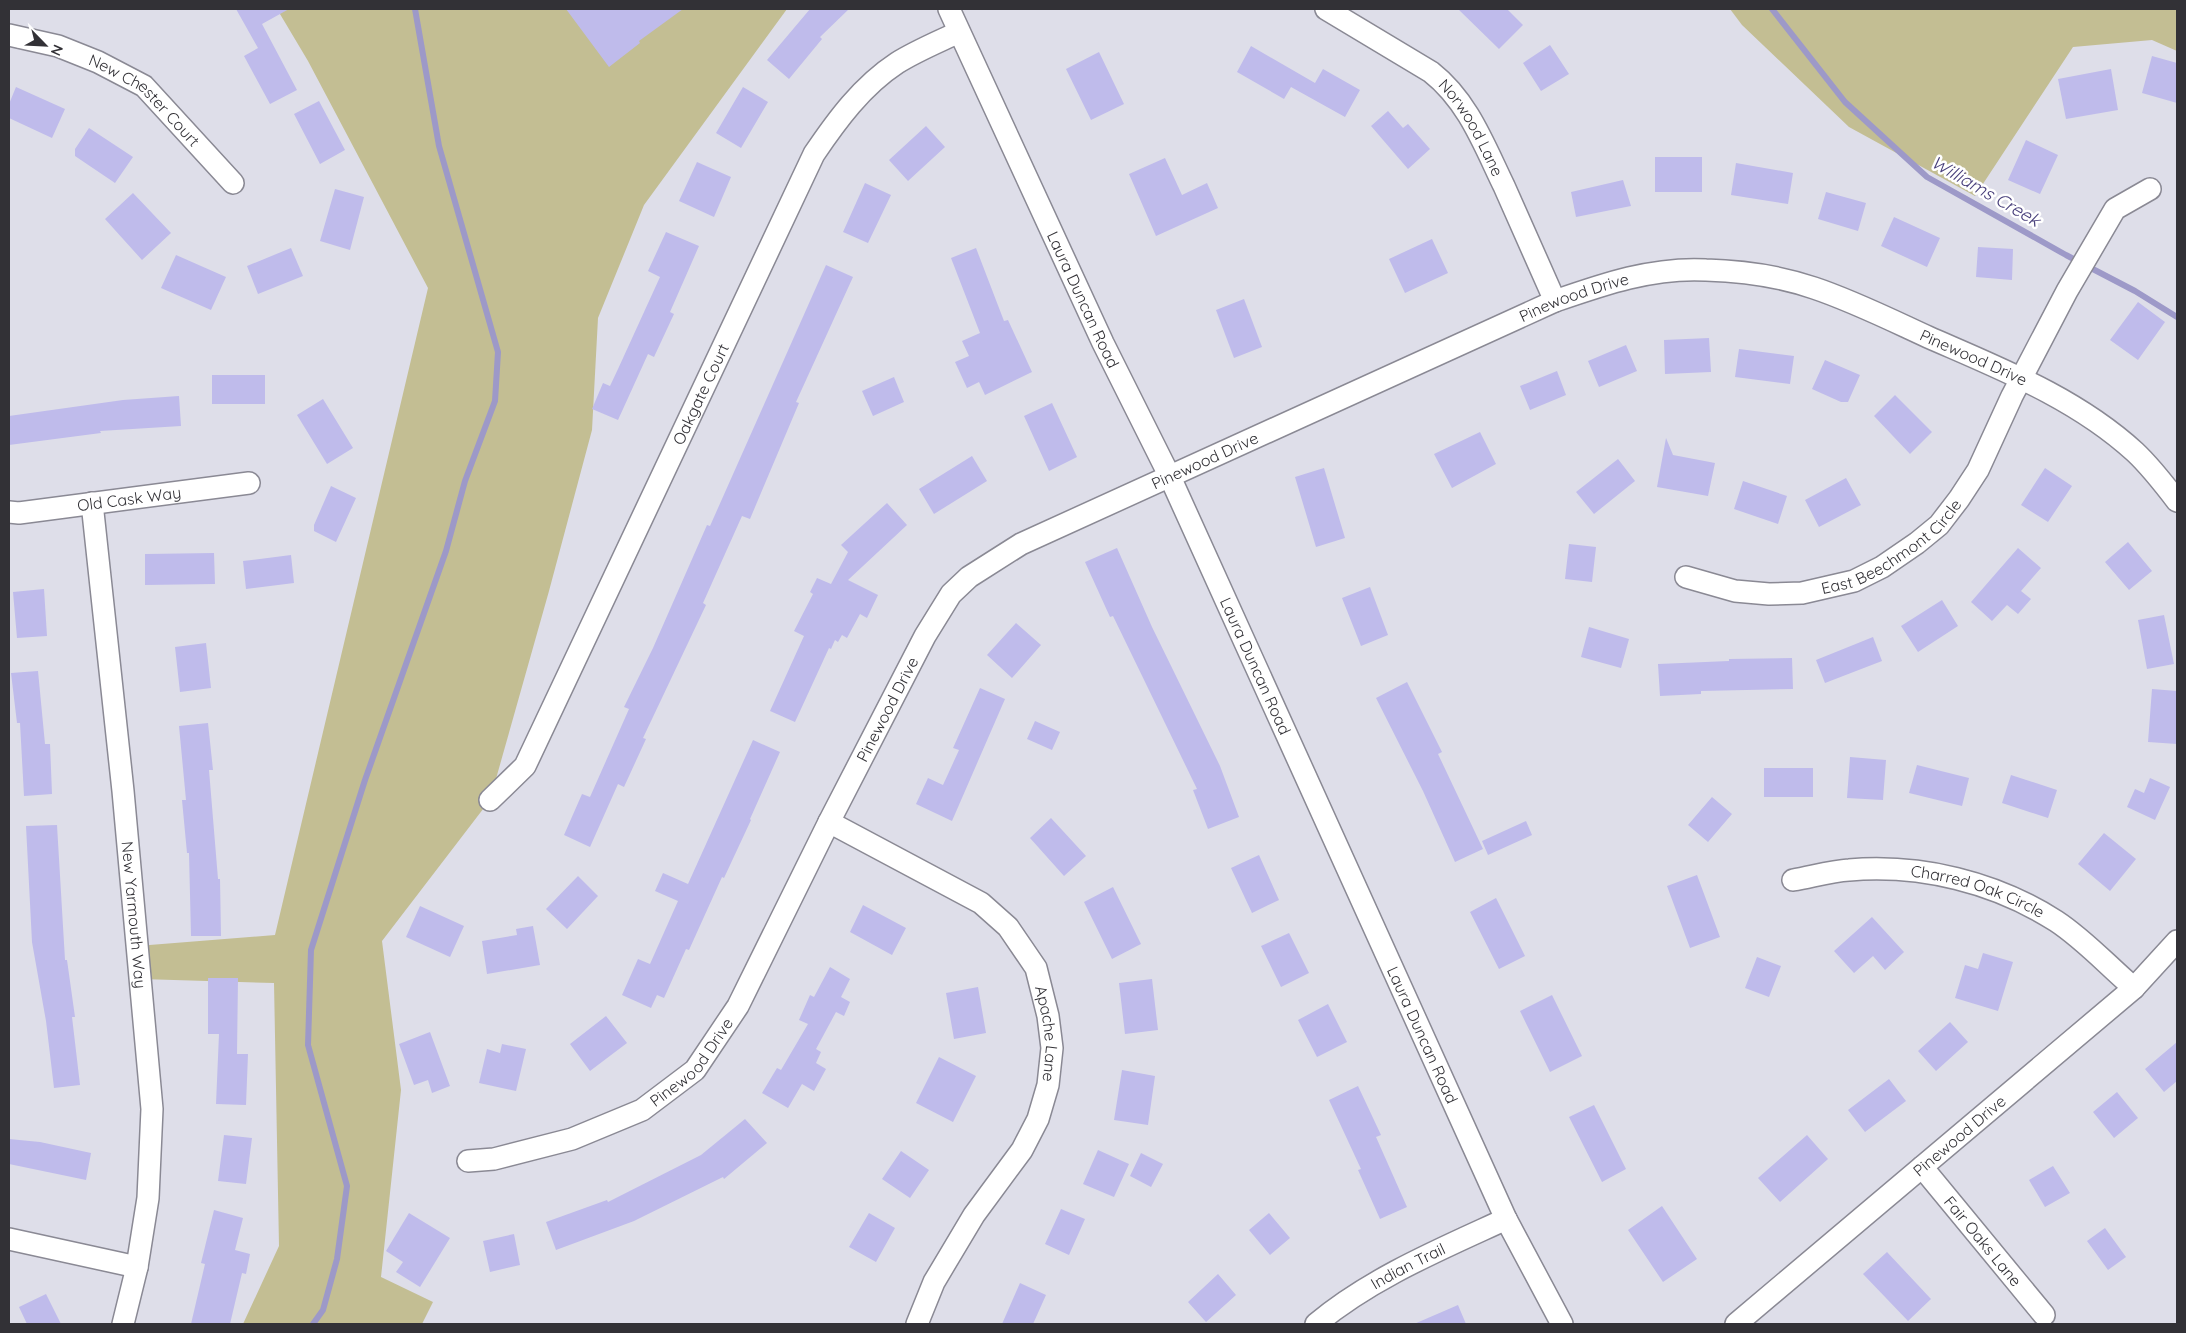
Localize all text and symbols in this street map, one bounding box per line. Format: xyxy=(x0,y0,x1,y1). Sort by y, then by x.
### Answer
north arrow xyxy=(20,20,70,70)
text: N xyxy=(47,42,67,59)
street label: New Chester Court xyxy=(86,49,204,150)
street label: Norwood Lane xyxy=(1435,75,1508,179)
water label: Williams Creek xyxy=(1927,150,2046,232)
street label: Laura Duncan Road xyxy=(1043,228,1124,371)
street label: Pinewood Drive xyxy=(1516,268,1631,326)
street label: Pinewood Drive xyxy=(1917,325,2031,390)
street label: Oakgate Court xyxy=(668,340,733,448)
street label: Pinewood Drive xyxy=(1148,427,1261,493)
street label: Old Cask Way xyxy=(76,482,182,515)
street label: East Beechmont Circle xyxy=(1819,495,1965,598)
street label: Laura Duncan Road xyxy=(1216,594,1295,738)
street label: Pinewood Drive xyxy=(852,653,923,765)
street label: New Yarmouth Way xyxy=(118,840,151,989)
street label: Charred Oak Circle xyxy=(1910,861,2048,922)
street label: Laura Duncan Road xyxy=(1383,963,1462,1107)
street label: Apache Lane xyxy=(1031,983,1062,1083)
street label: Pinewood Drive xyxy=(646,1014,737,1111)
street label: Pinewood Drive xyxy=(1909,1091,2010,1180)
street label: Fair Oaks Lane xyxy=(1940,1192,2026,1290)
street label: Indian Trail xyxy=(1367,1238,1448,1294)

